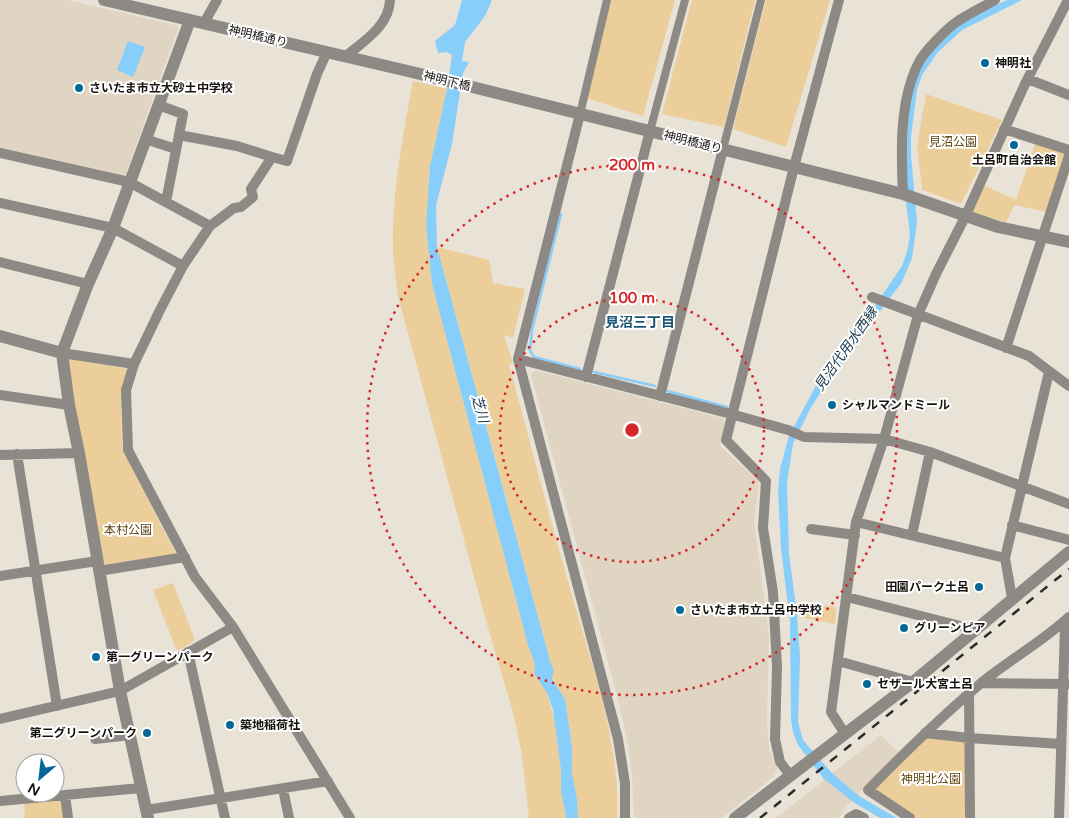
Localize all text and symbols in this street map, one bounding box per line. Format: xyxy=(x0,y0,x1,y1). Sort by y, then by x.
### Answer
street label: 神明橋通り xyxy=(227,22,289,50)
place label: 神明社 xyxy=(995,56,1031,70)
marker: 神明社 xyxy=(979,57,991,69)
street label: 神明下橋 xyxy=(422,68,472,94)
place label: さいたま市立大砂土中学校 xyxy=(89,81,233,95)
marker: さいたま市立大砂土中学校 xyxy=(73,82,85,94)
street label: 神明橋通り xyxy=(662,128,724,156)
park label: 見沼公園 xyxy=(929,135,977,149)
marker: 土呂町自治会館 xyxy=(1008,139,1020,151)
place label: 土呂町自治会館 xyxy=(972,153,1056,167)
text: 200 m xyxy=(609,156,655,174)
text: 100 m xyxy=(609,289,655,307)
water label: 見沼代用水西縁 xyxy=(811,302,882,394)
district label: 見沼三丁目 xyxy=(605,314,675,331)
water label: 芝川 xyxy=(468,393,493,427)
place label: シャルマンドミール xyxy=(842,398,950,412)
marker: シャルマンドミール xyxy=(826,399,838,411)
centre of rings xyxy=(623,421,641,439)
park label: 本村公園 xyxy=(104,523,152,537)
place label: 田園パーク土呂 xyxy=(885,580,969,594)
marker: 田園パーク土呂 xyxy=(973,581,985,593)
place label: さいたま市立土呂中学校 xyxy=(690,603,822,617)
marker: さいたま市立土呂中学校 xyxy=(674,604,686,616)
place label: グリーンピア xyxy=(914,621,985,635)
marker: グリーンピア xyxy=(898,622,910,634)
place label: 第一グリーンパーク xyxy=(106,650,213,664)
marker: 第一グリーンパーク xyxy=(90,651,102,663)
place label: セザール大宮土呂 xyxy=(877,677,973,691)
marker: セザール大宮土呂 xyxy=(861,678,873,690)
place label: 築地稲荷社 xyxy=(240,718,300,732)
marker: 築地稲荷社 xyxy=(224,719,236,731)
place label: 第二グリーンパーク xyxy=(30,726,137,740)
marker: 第二グリーンパーク xyxy=(141,727,153,739)
north arrow xyxy=(15,753,65,803)
park label: 神明北公園 xyxy=(901,772,961,786)
text: N xyxy=(25,779,43,799)

